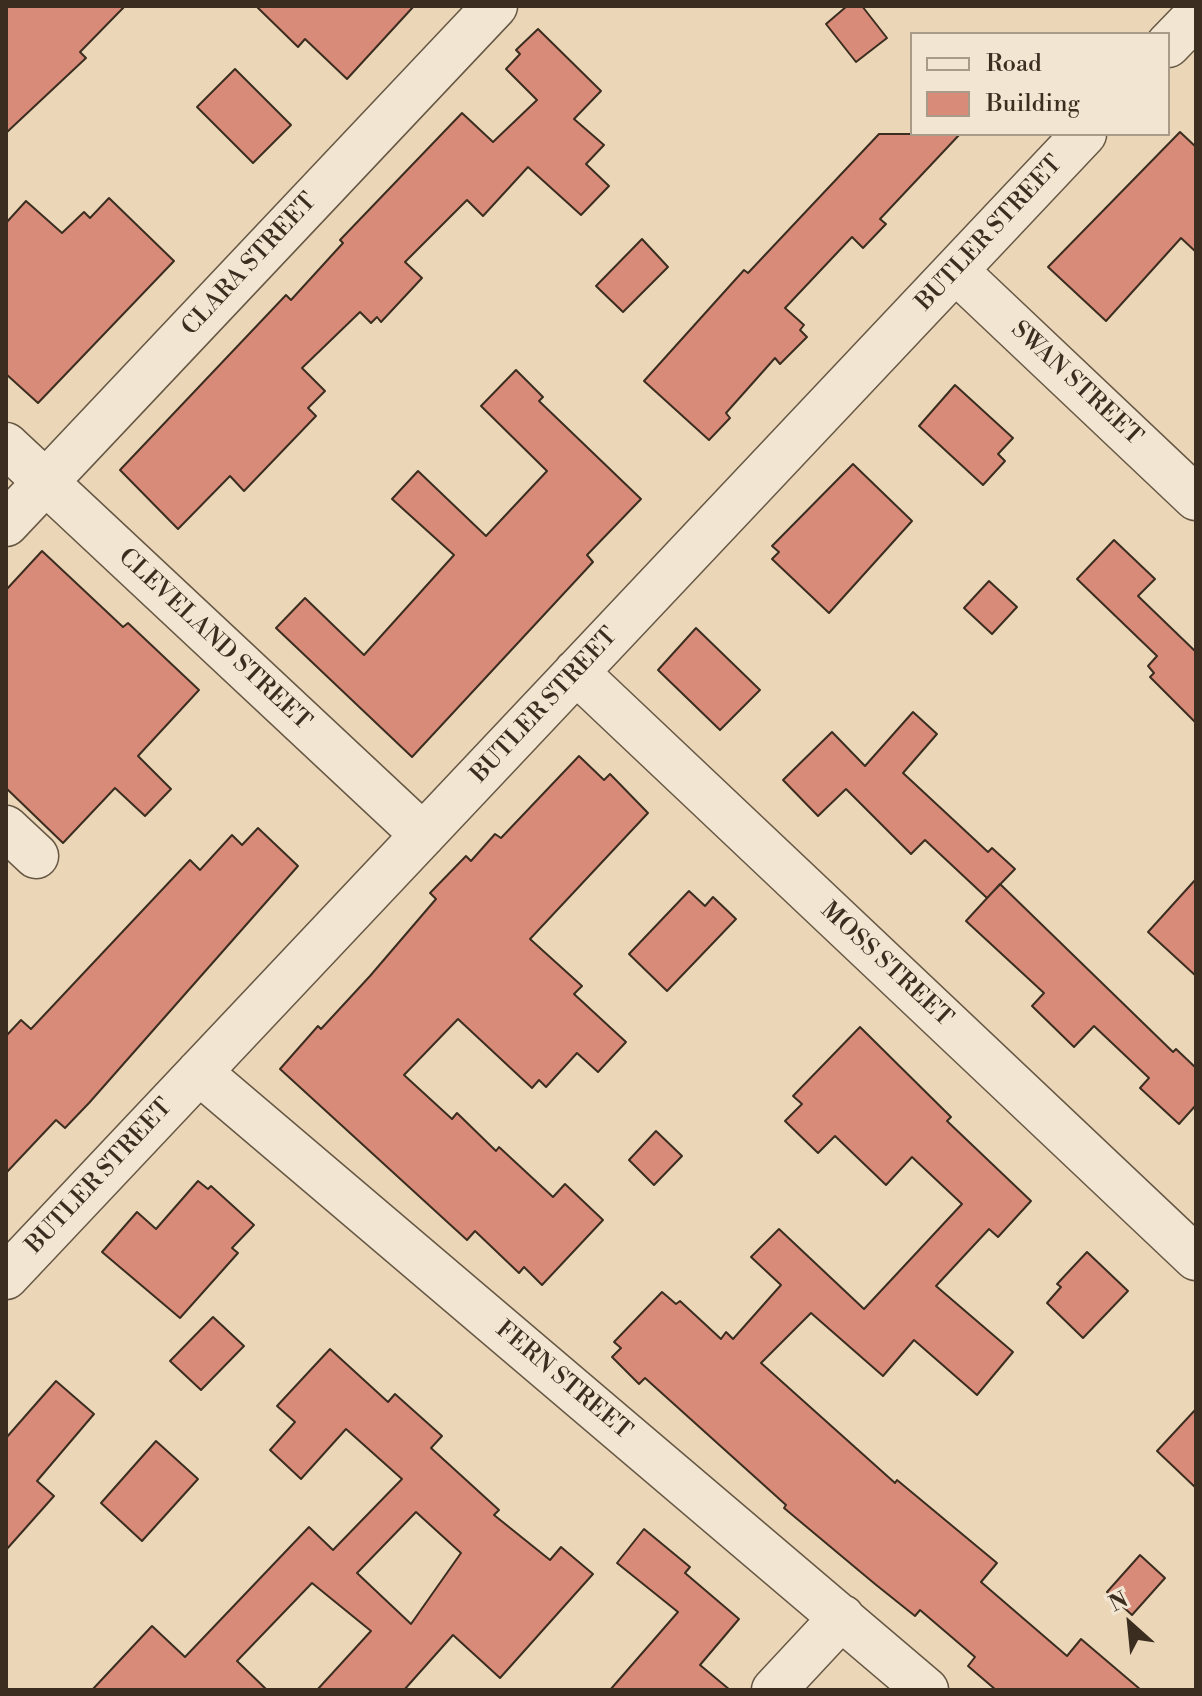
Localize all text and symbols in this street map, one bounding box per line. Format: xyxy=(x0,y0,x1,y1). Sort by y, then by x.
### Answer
legend xyxy=(910,32,1170,136)
text: Road xyxy=(986,49,1042,79)
text: Building xyxy=(986,89,1080,119)
street label: BUTLER STREET xyxy=(911,150,1069,318)
street label: CLARA STREET xyxy=(177,188,323,342)
street label: SWAN STREET xyxy=(1004,316,1148,452)
street label: CLEVELAND STREET xyxy=(112,543,316,737)
street label: BUTLER STREET xyxy=(466,622,624,790)
street label: MOSS STREET xyxy=(814,897,958,1033)
street label: BUTLER STREET xyxy=(21,1093,179,1261)
street label: FERN STREET xyxy=(489,1316,637,1446)
north arrow xyxy=(1090,1584,1170,1664)
text: N xyxy=(1105,1586,1133,1618)

